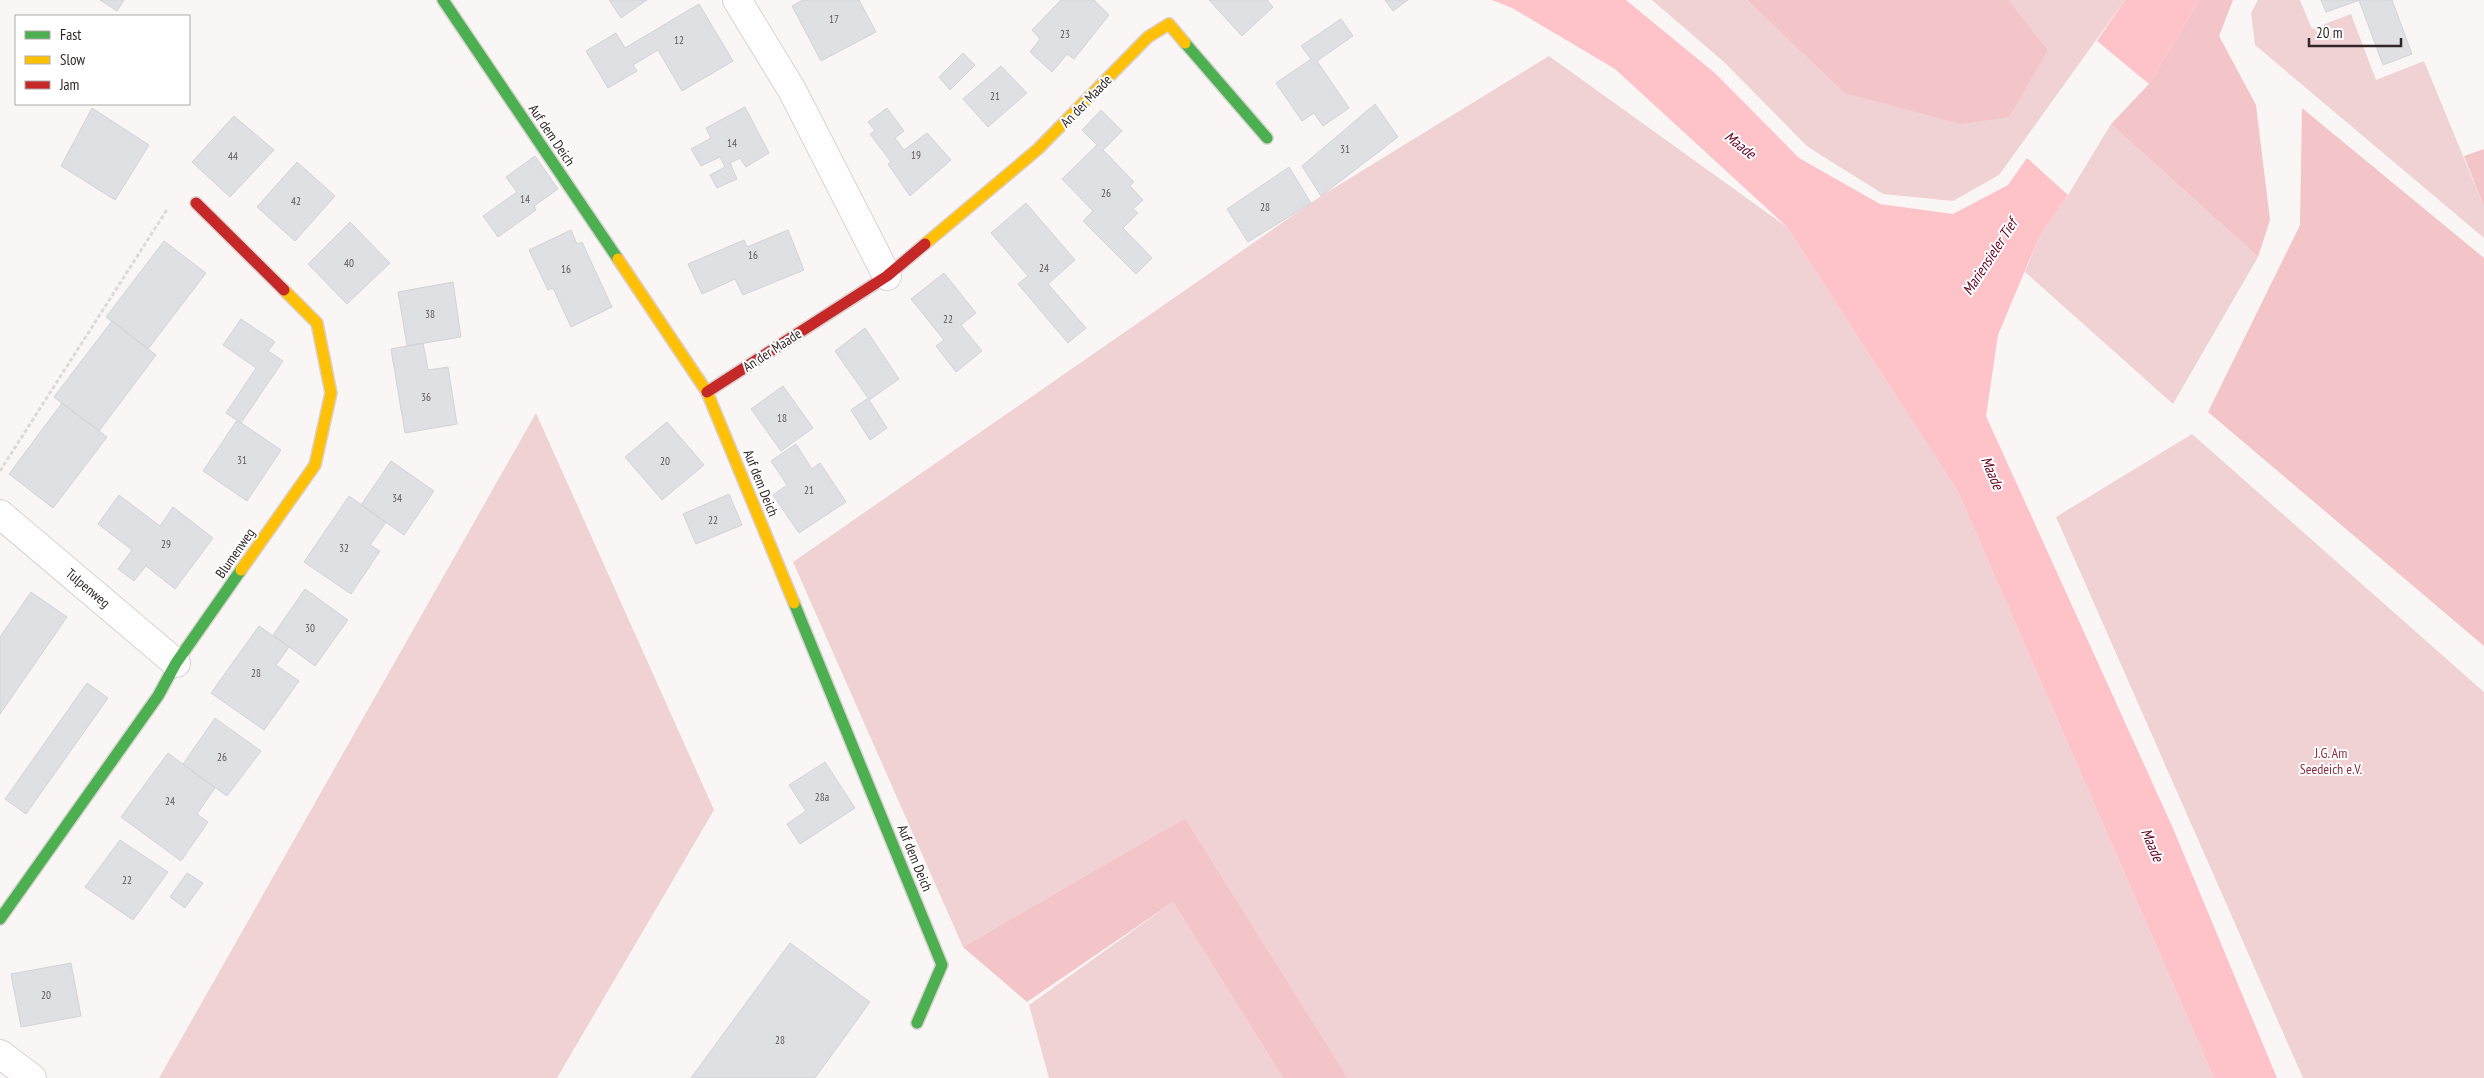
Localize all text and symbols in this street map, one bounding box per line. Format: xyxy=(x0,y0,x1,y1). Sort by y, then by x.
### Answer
house number: 17 xyxy=(829,12,839,26)
legend xyxy=(15,15,190,105)
scale bar xyxy=(2309,15,2402,47)
text: 20 m xyxy=(2316,23,2342,42)
text: Fast xyxy=(60,25,81,44)
house number: 23 xyxy=(1060,27,1070,41)
house number: 12 xyxy=(674,33,684,47)
text: Slow xyxy=(60,50,85,69)
street label: An der Maade xyxy=(1056,71,1116,131)
text: Jam xyxy=(59,75,79,94)
house number: 21 xyxy=(990,89,1000,103)
street label: Auf dem Deich xyxy=(525,101,579,169)
water label: Maade xyxy=(1721,127,1760,163)
house number: 14 xyxy=(727,136,737,150)
house number: 31 xyxy=(1340,142,1350,156)
house number: 19 xyxy=(911,148,921,162)
house number: 44 xyxy=(228,149,238,163)
house number: 26 xyxy=(1101,186,1111,200)
house number: 14 xyxy=(520,192,530,206)
house number: 42 xyxy=(291,194,301,208)
house number: 28 xyxy=(1260,200,1270,214)
water label: Mariensieler Tief xyxy=(1958,213,2023,298)
house number: 16 xyxy=(748,248,758,262)
house number: 40 xyxy=(344,256,354,270)
house number: 24 xyxy=(1039,261,1049,275)
house number: 16 xyxy=(561,262,571,276)
house number: 38 xyxy=(425,307,435,321)
house number: 22 xyxy=(943,312,953,326)
street label: An der Maade xyxy=(739,324,805,376)
house number: 36 xyxy=(421,390,431,404)
house number: 18 xyxy=(777,411,787,425)
street label: Auf dem Deich xyxy=(739,447,783,519)
house number: 31 xyxy=(237,453,247,467)
water label: Maade xyxy=(1977,453,2008,493)
house number: 20 xyxy=(660,454,670,468)
house number: 21 xyxy=(804,483,814,497)
house number: 34 xyxy=(392,491,402,505)
house number: 22 xyxy=(708,513,718,527)
street label: Blumenweg xyxy=(211,525,259,581)
house number: 29 xyxy=(161,537,171,551)
house number: 32 xyxy=(339,541,349,555)
street label: Tulpenweg xyxy=(62,564,114,612)
house number: 30 xyxy=(305,621,315,635)
house number: 28 xyxy=(251,666,261,680)
park label: J.G. Am Seedeich e.V. xyxy=(2300,744,2362,778)
house number: 26 xyxy=(217,750,227,764)
house number: 28a xyxy=(815,790,829,804)
house number: 24 xyxy=(165,794,175,808)
street label: Auf dem Deich xyxy=(893,822,937,894)
water label: Maade xyxy=(2137,825,2168,865)
house number: 22 xyxy=(122,873,132,887)
house number: 20 xyxy=(41,988,51,1002)
house number: 28 xyxy=(775,1033,785,1047)

